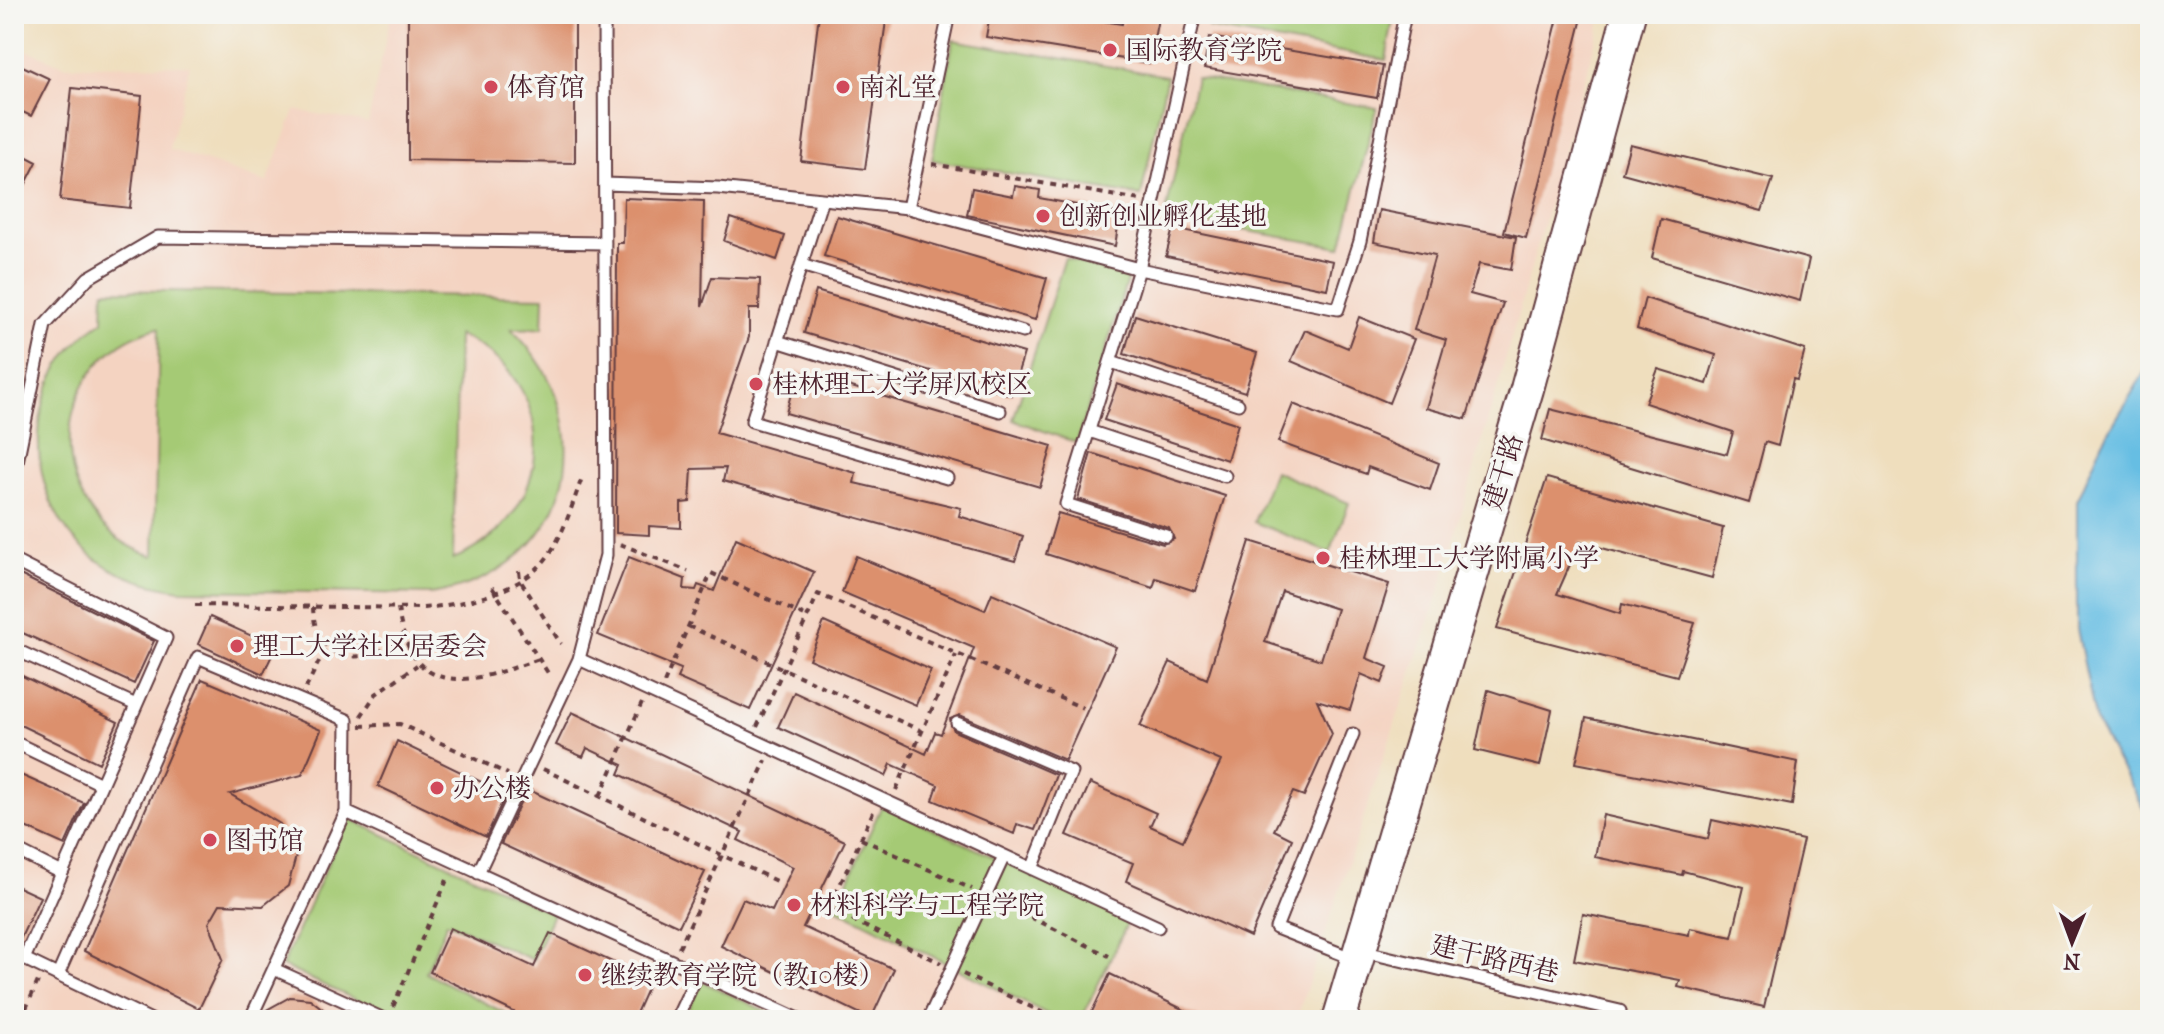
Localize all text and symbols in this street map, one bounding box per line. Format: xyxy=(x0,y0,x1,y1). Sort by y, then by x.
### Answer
place label: 国际教育学院 xyxy=(1126,35,1282,66)
marker: 国际教育学院 xyxy=(1101,41,1119,59)
place label: 体育馆 xyxy=(507,72,585,103)
place label: 南礼堂 xyxy=(859,72,937,103)
marker: 体育馆 xyxy=(482,78,500,96)
marker: 南礼堂 xyxy=(834,78,852,96)
place label: 创新创业孵化基地 xyxy=(1059,201,1267,232)
marker: 创新创业孵化基地 xyxy=(1034,207,1052,225)
place label: 桂林理工大学屏风校区 xyxy=(772,369,1032,400)
marker: 桂林理工大学屏风校区 xyxy=(747,375,765,393)
street label: 建干路 xyxy=(1477,430,1529,514)
place label: 桂林理工大学附属小学 xyxy=(1339,543,1599,574)
marker: 桂林理工大学附属小学 xyxy=(1314,549,1332,567)
place label: 理工大学社区居委会 xyxy=(253,631,487,662)
marker: 理工大学社区居委会 xyxy=(228,637,246,655)
place label: 办公楼 xyxy=(453,773,531,804)
marker: 办公楼 xyxy=(428,779,446,797)
place label: 图书馆 xyxy=(226,825,304,856)
marker: 图书馆 xyxy=(201,831,219,849)
place label: 材料科学与工程学院 xyxy=(810,890,1044,921)
marker: 材料科学与工程学院 xyxy=(785,896,803,914)
north arrow xyxy=(2032,902,2112,982)
street label: 建干路西巷 xyxy=(1428,929,1562,989)
text: N xyxy=(2063,948,2080,974)
place label: 继续教育学院（教10楼） xyxy=(601,960,884,991)
marker: 继续教育学院（教10楼） xyxy=(576,966,594,984)

